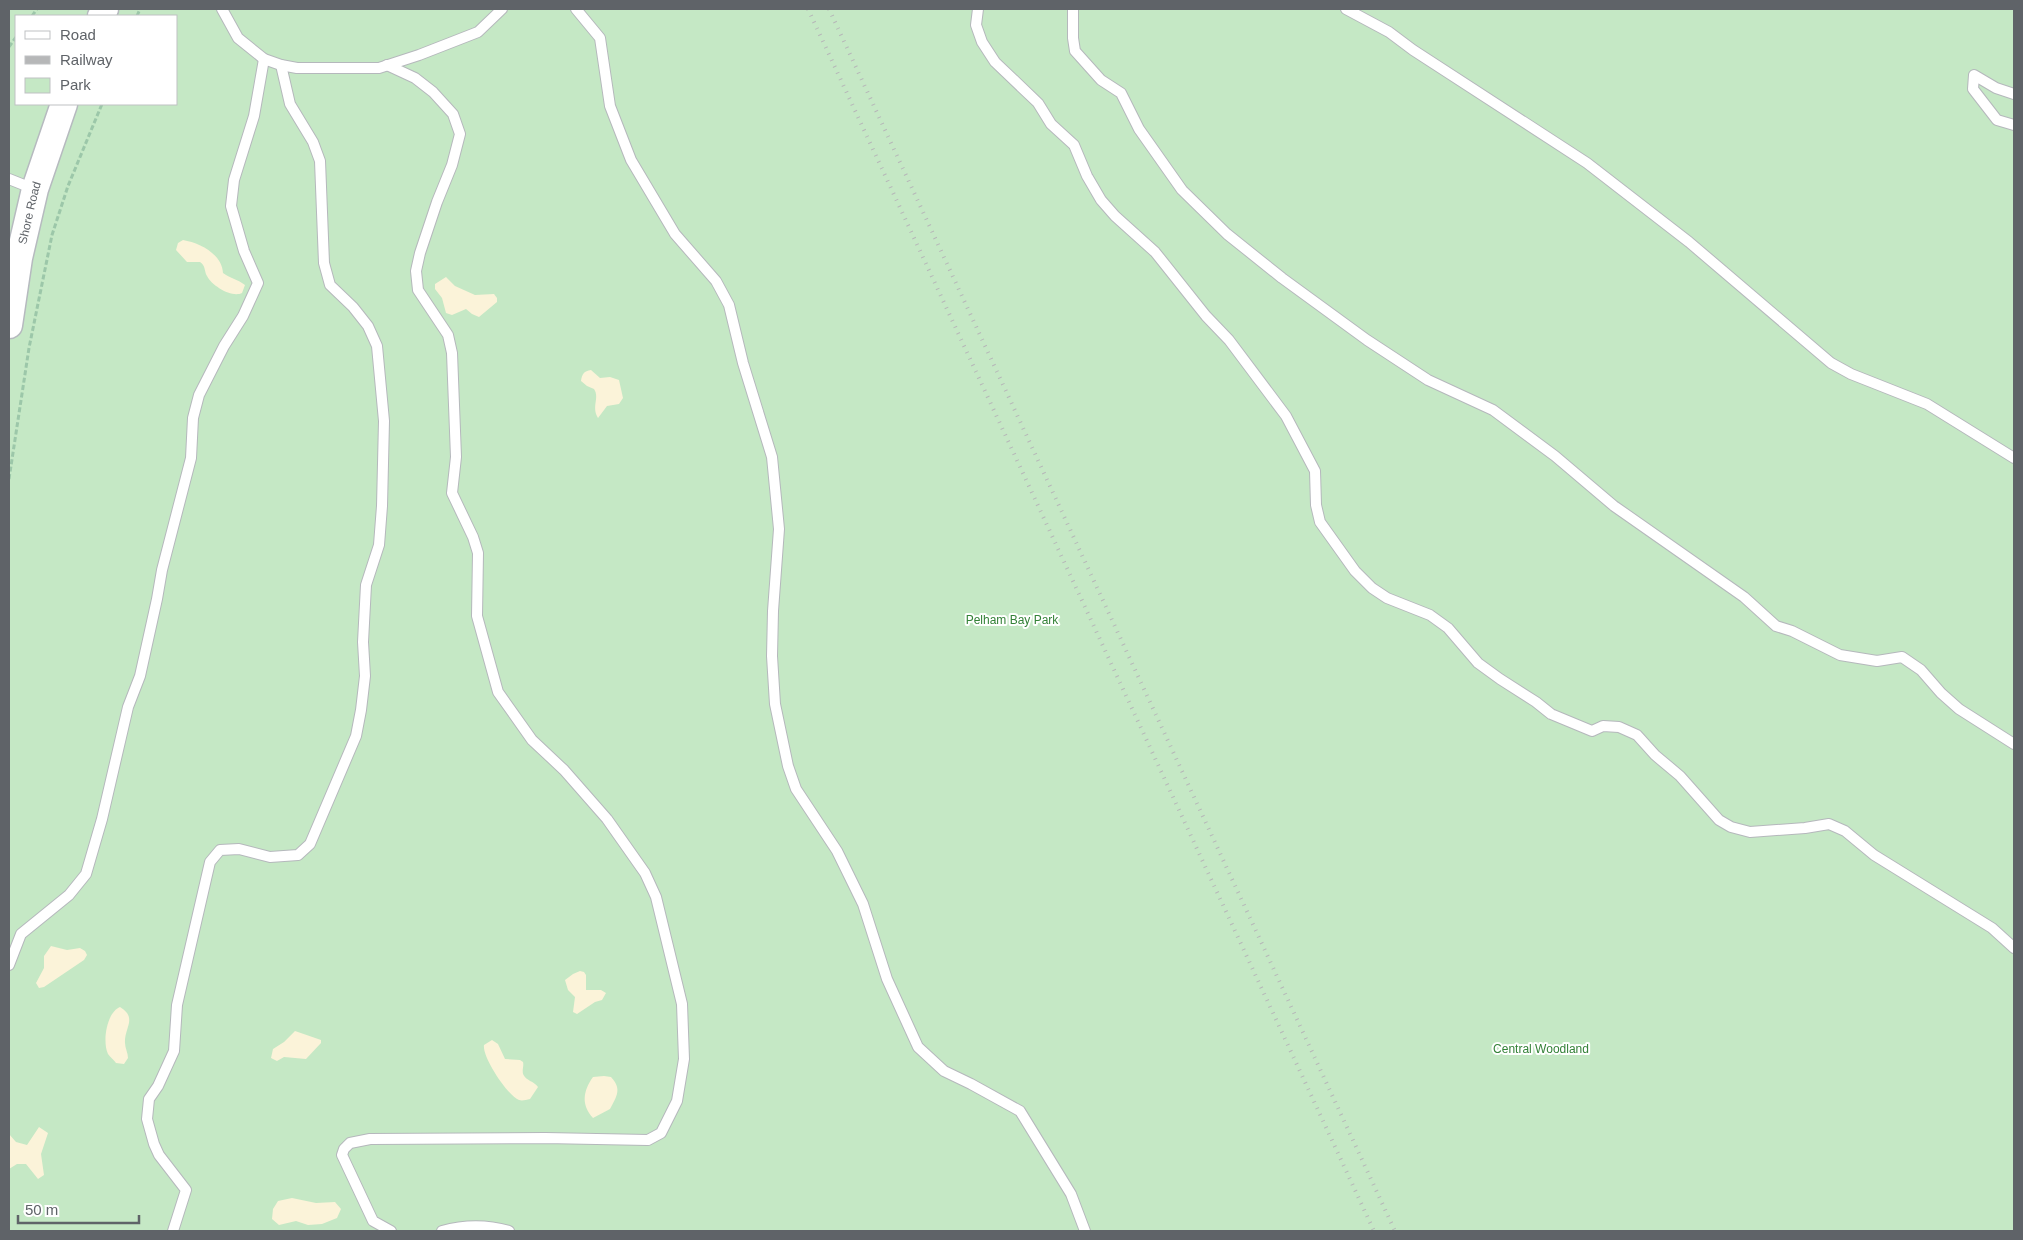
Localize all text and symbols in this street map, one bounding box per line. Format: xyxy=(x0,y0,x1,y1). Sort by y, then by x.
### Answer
legend xyxy=(15,15,178,105)
text: Road xyxy=(60,26,96,43)
text: Railway xyxy=(60,51,113,68)
text: Park xyxy=(60,76,91,93)
street label: Shore Road xyxy=(15,180,44,246)
park label: Pelham Bay Park xyxy=(966,613,1059,627)
park label: Central Woodland xyxy=(1493,1042,1589,1056)
scale bar xyxy=(18,1192,139,1224)
text: 50 m xyxy=(25,1201,58,1218)

